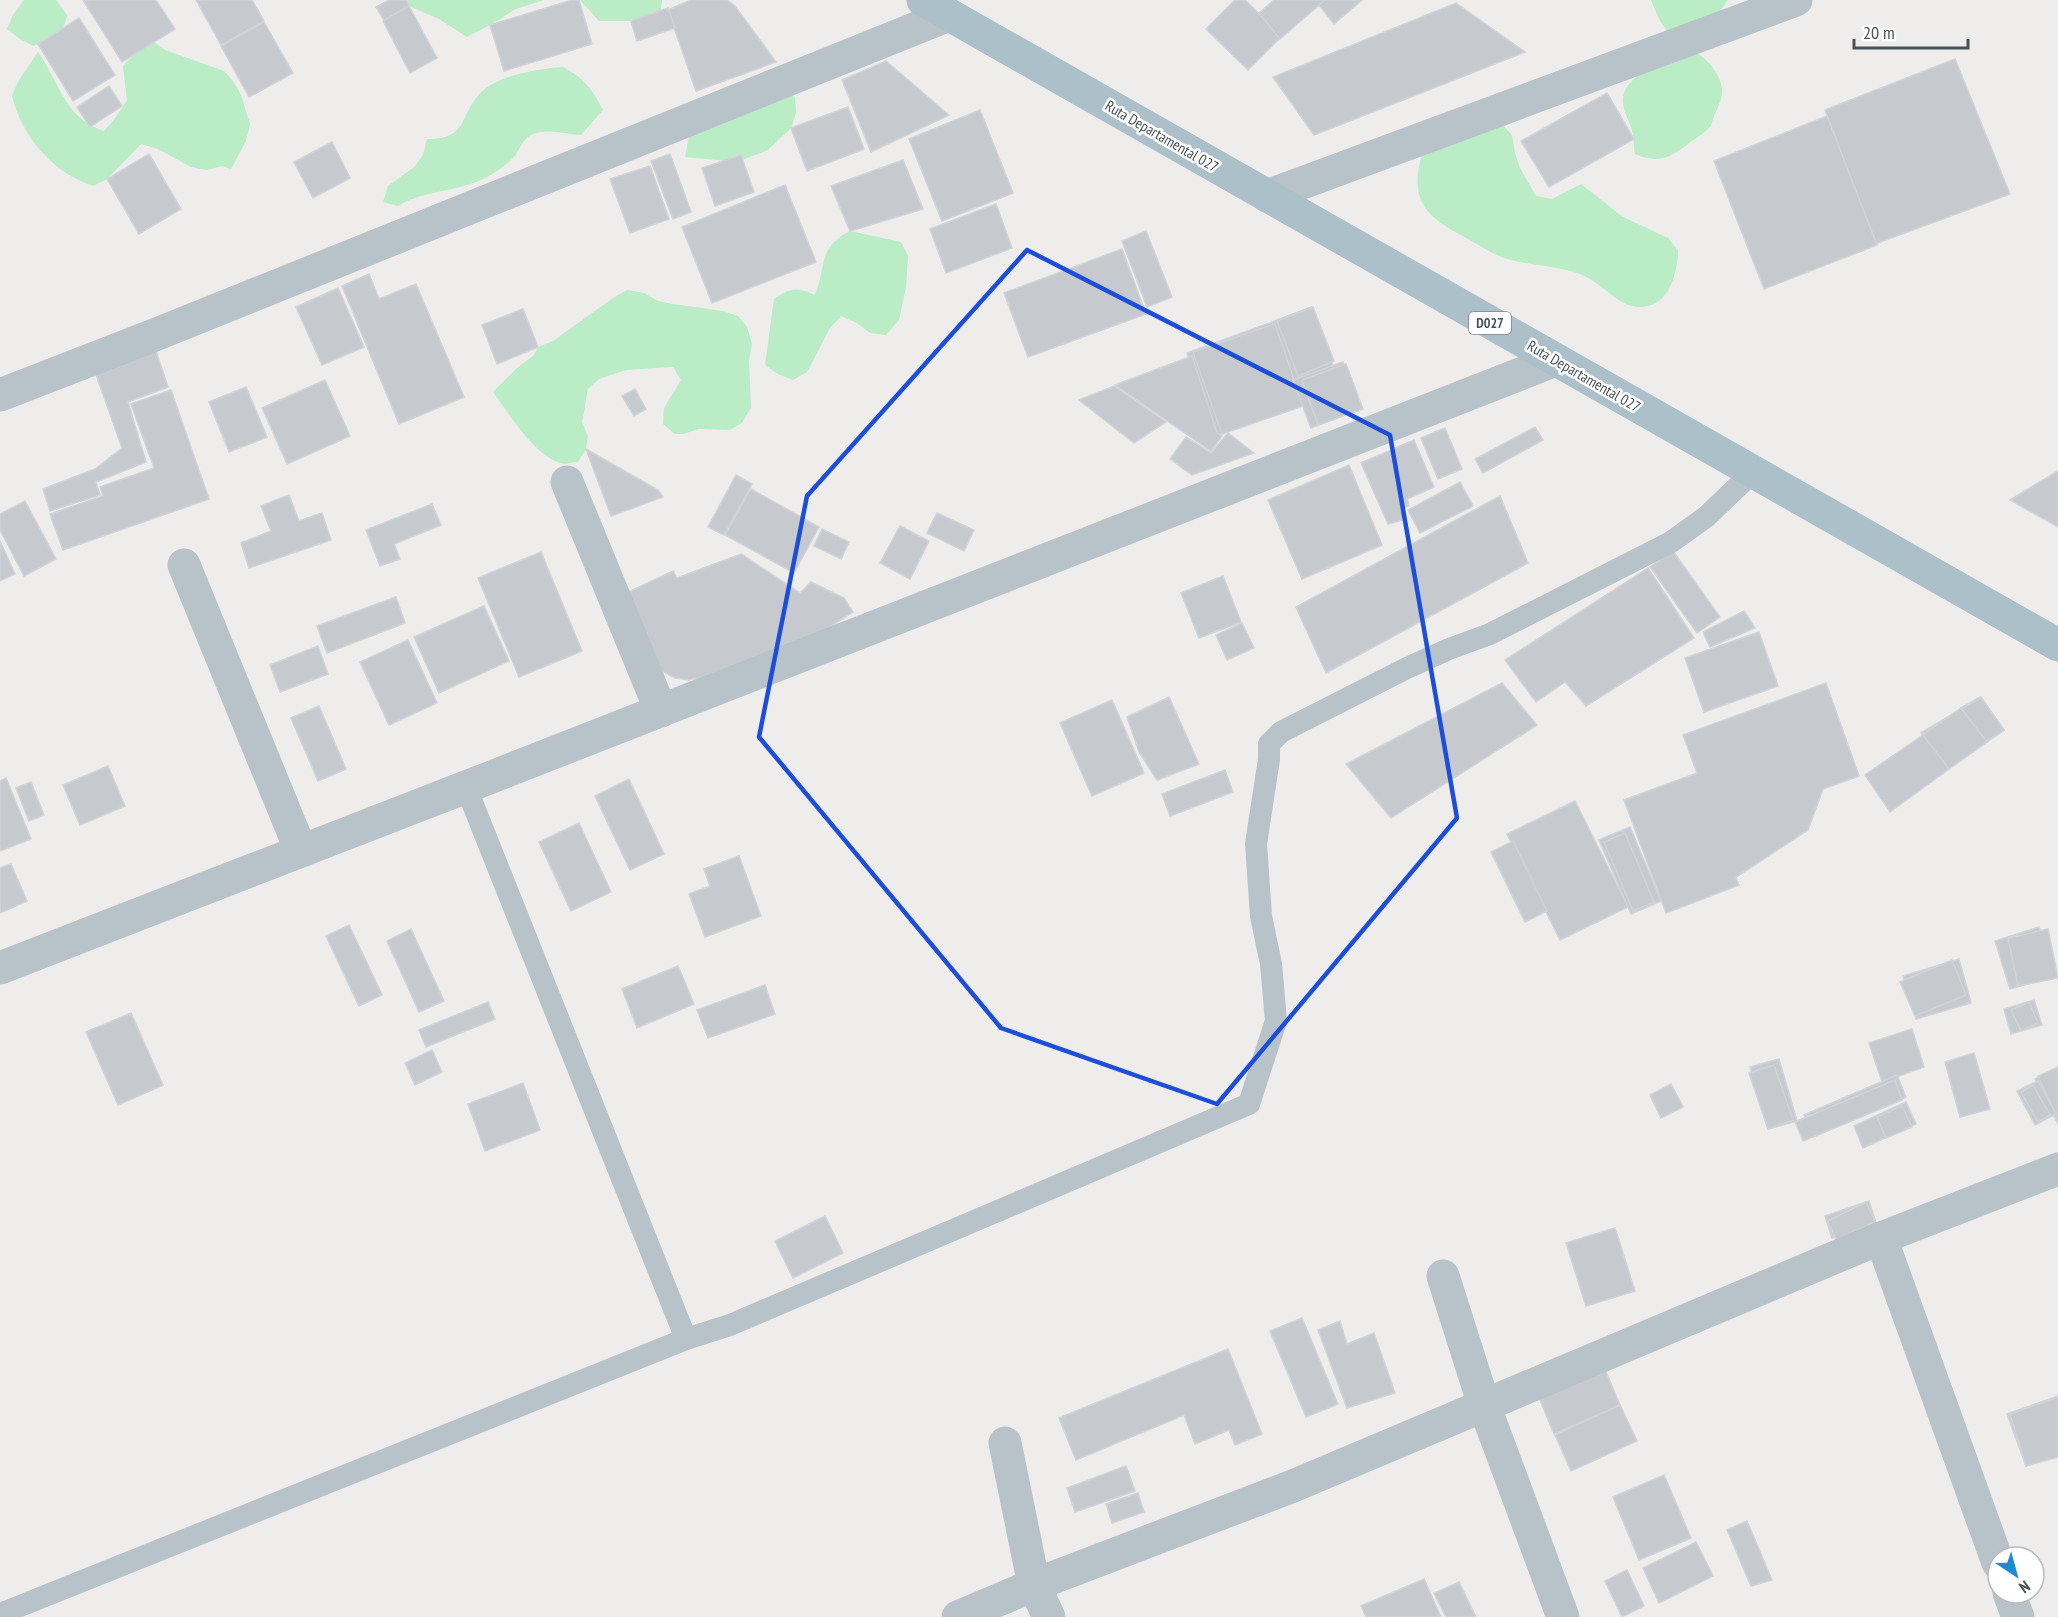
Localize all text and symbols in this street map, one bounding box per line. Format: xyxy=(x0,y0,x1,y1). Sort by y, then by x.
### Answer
scale bar xyxy=(1854,12,1968,50)
text: 20 m xyxy=(1863,21,1895,44)
street label: Ruta Departamental 027 xyxy=(1102,96,1222,176)
road number: D027 xyxy=(1469,312,1511,334)
street label: Ruta Departamental 027 xyxy=(1524,336,1644,416)
north arrow xyxy=(1986,1545,2046,1605)
text: N xyxy=(2015,1577,2034,1598)

